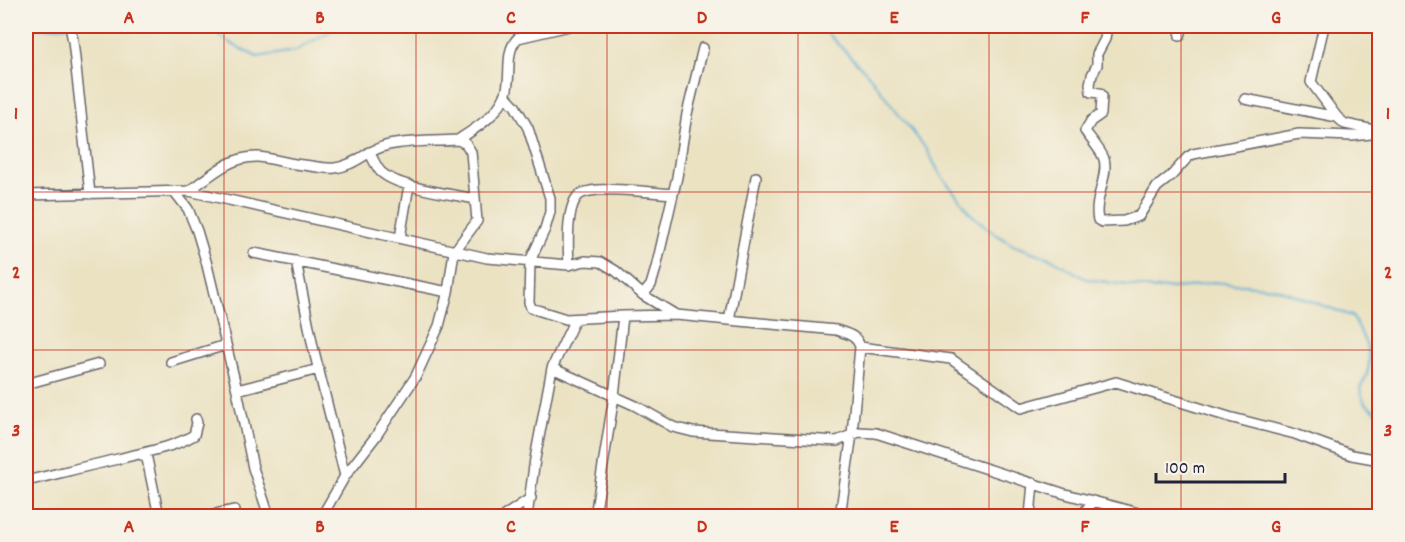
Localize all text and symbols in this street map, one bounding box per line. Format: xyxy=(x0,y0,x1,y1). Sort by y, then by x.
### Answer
text: A xyxy=(124,5,135,33)
text: B xyxy=(315,5,325,33)
text: C xyxy=(506,5,516,33)
text: D xyxy=(697,5,708,33)
text: E xyxy=(889,5,899,33)
text: F xyxy=(1081,5,1091,33)
text: G xyxy=(1271,5,1281,33)
text: 1 xyxy=(14,101,18,129)
text: 1 xyxy=(1386,101,1390,129)
text: 2 xyxy=(12,260,20,288)
text: 2 xyxy=(1384,260,1392,288)
text: 3 xyxy=(12,418,20,446)
text: 3 xyxy=(1384,418,1392,446)
scale bar xyxy=(1156,446,1285,484)
text: 100 m xyxy=(1165,457,1205,482)
text: A xyxy=(124,514,135,542)
text: B xyxy=(315,514,325,542)
text: C xyxy=(506,514,516,542)
text: D xyxy=(697,514,708,542)
text: E xyxy=(889,514,899,542)
text: F xyxy=(1081,514,1091,542)
text: G xyxy=(1271,514,1281,542)

